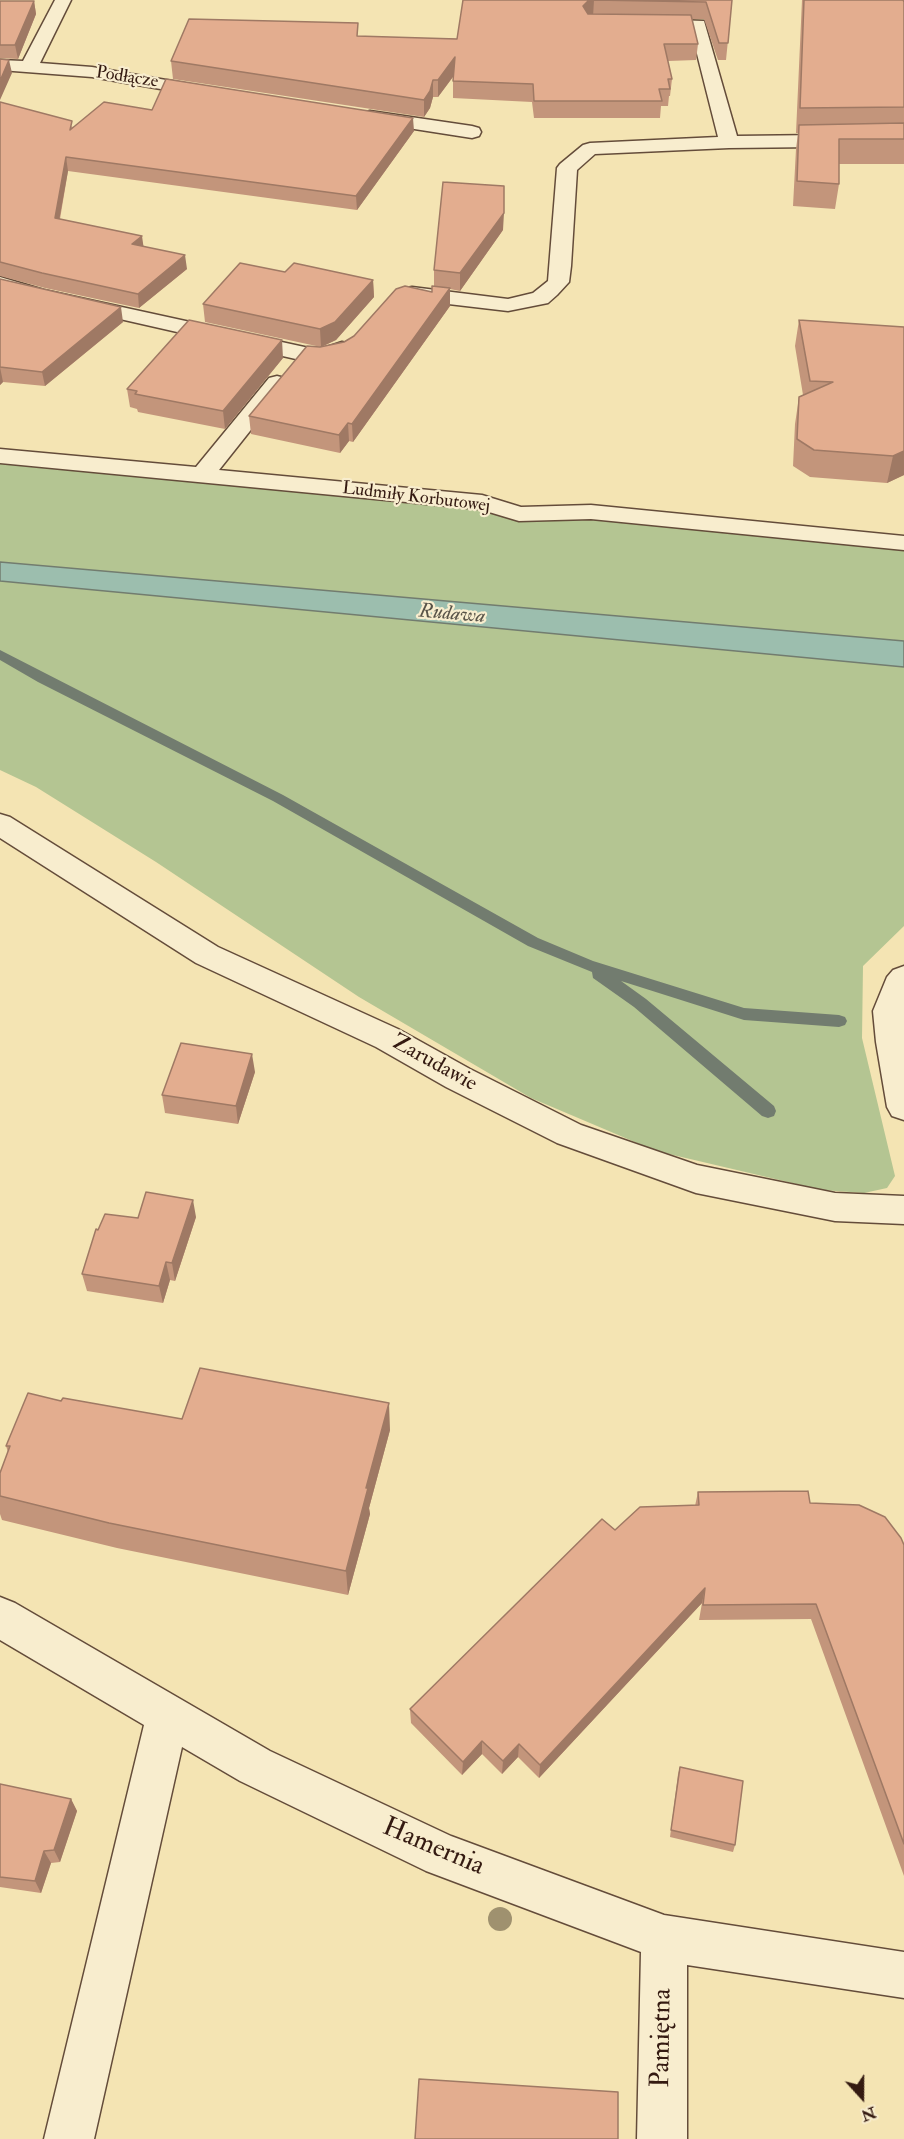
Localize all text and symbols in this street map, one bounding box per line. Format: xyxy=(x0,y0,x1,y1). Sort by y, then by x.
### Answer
street label: Podłącze xyxy=(94,62,160,94)
street label: Ludmiły Korbutowej xyxy=(341,478,491,518)
water label: Rudawa xyxy=(418,600,486,630)
street label: Zarudawie xyxy=(387,1030,481,1098)
street label: Hamernia xyxy=(377,1812,489,1884)
street label: Pamiętna xyxy=(646,1988,680,2088)
north arrow xyxy=(832,2067,892,2127)
text: N xyxy=(858,2102,879,2126)

